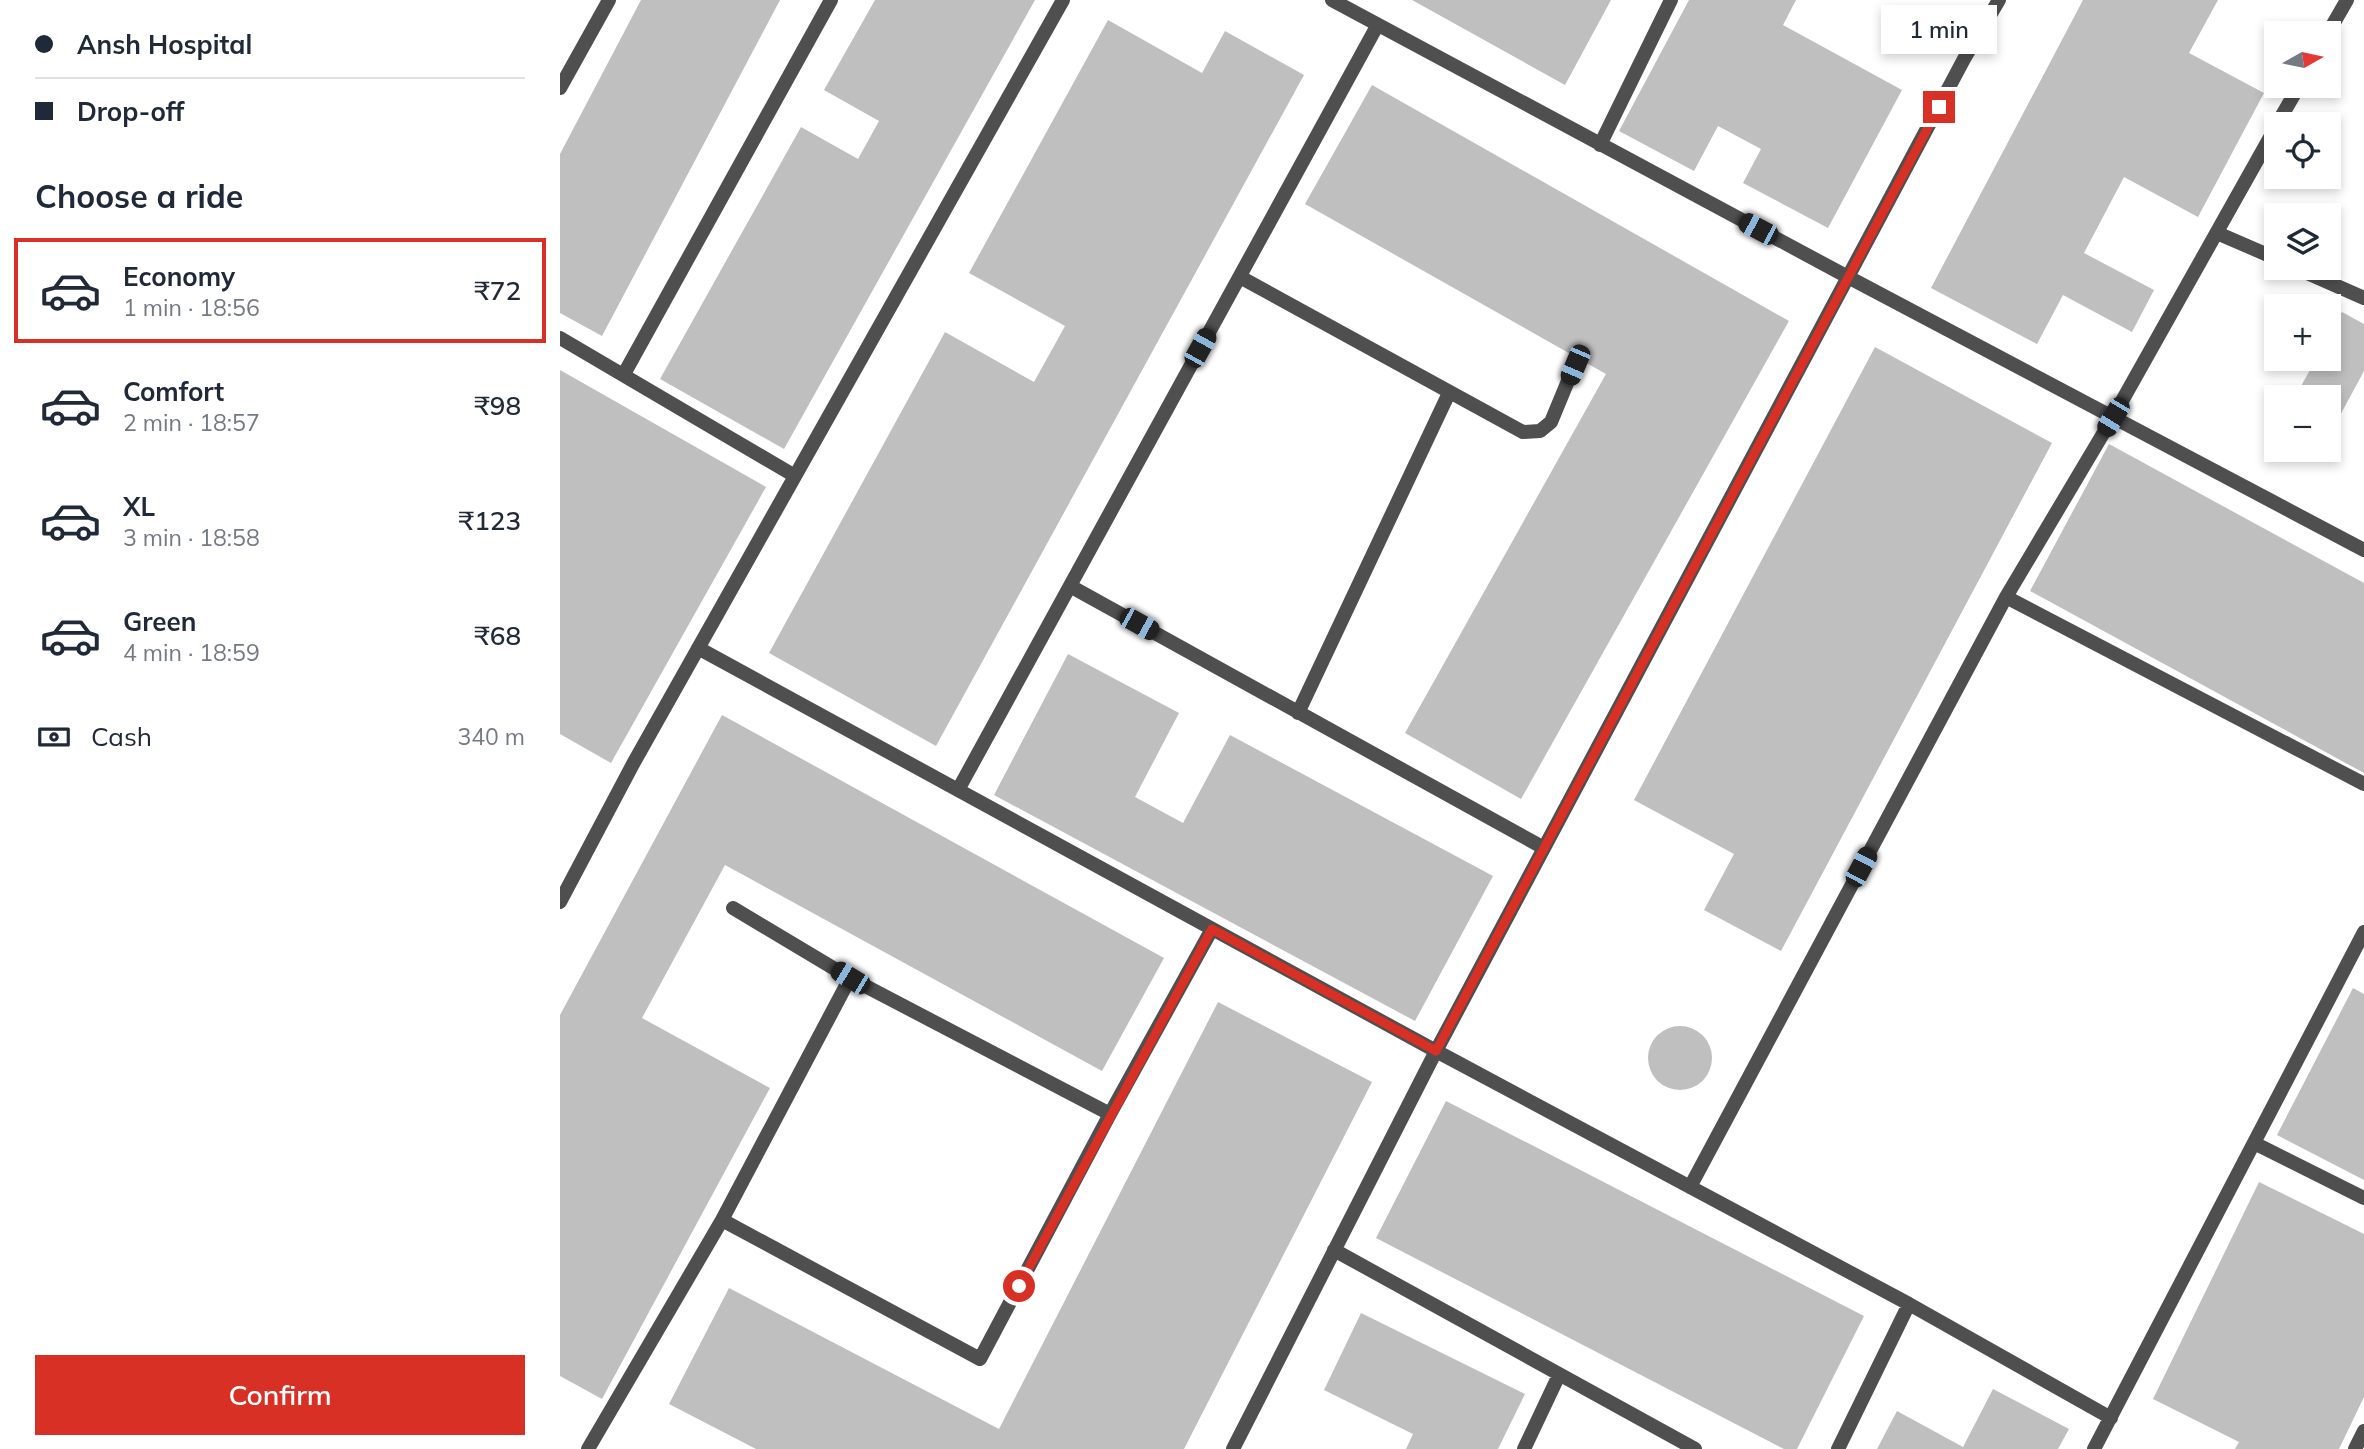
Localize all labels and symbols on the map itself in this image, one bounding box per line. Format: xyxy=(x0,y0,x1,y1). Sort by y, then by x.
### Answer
callout: 1 min xyxy=(1881,6,1997,55)
north arrow xyxy=(2264,21,2342,98)
route end xyxy=(1923,91,1955,123)
car xyxy=(1735,210,1782,248)
car xyxy=(1181,325,1220,371)
car xyxy=(1558,342,1593,388)
car xyxy=(2094,394,2133,440)
car xyxy=(1116,605,1163,643)
car xyxy=(1842,844,1881,890)
car xyxy=(827,958,874,998)
route start xyxy=(1003,1270,1035,1302)

